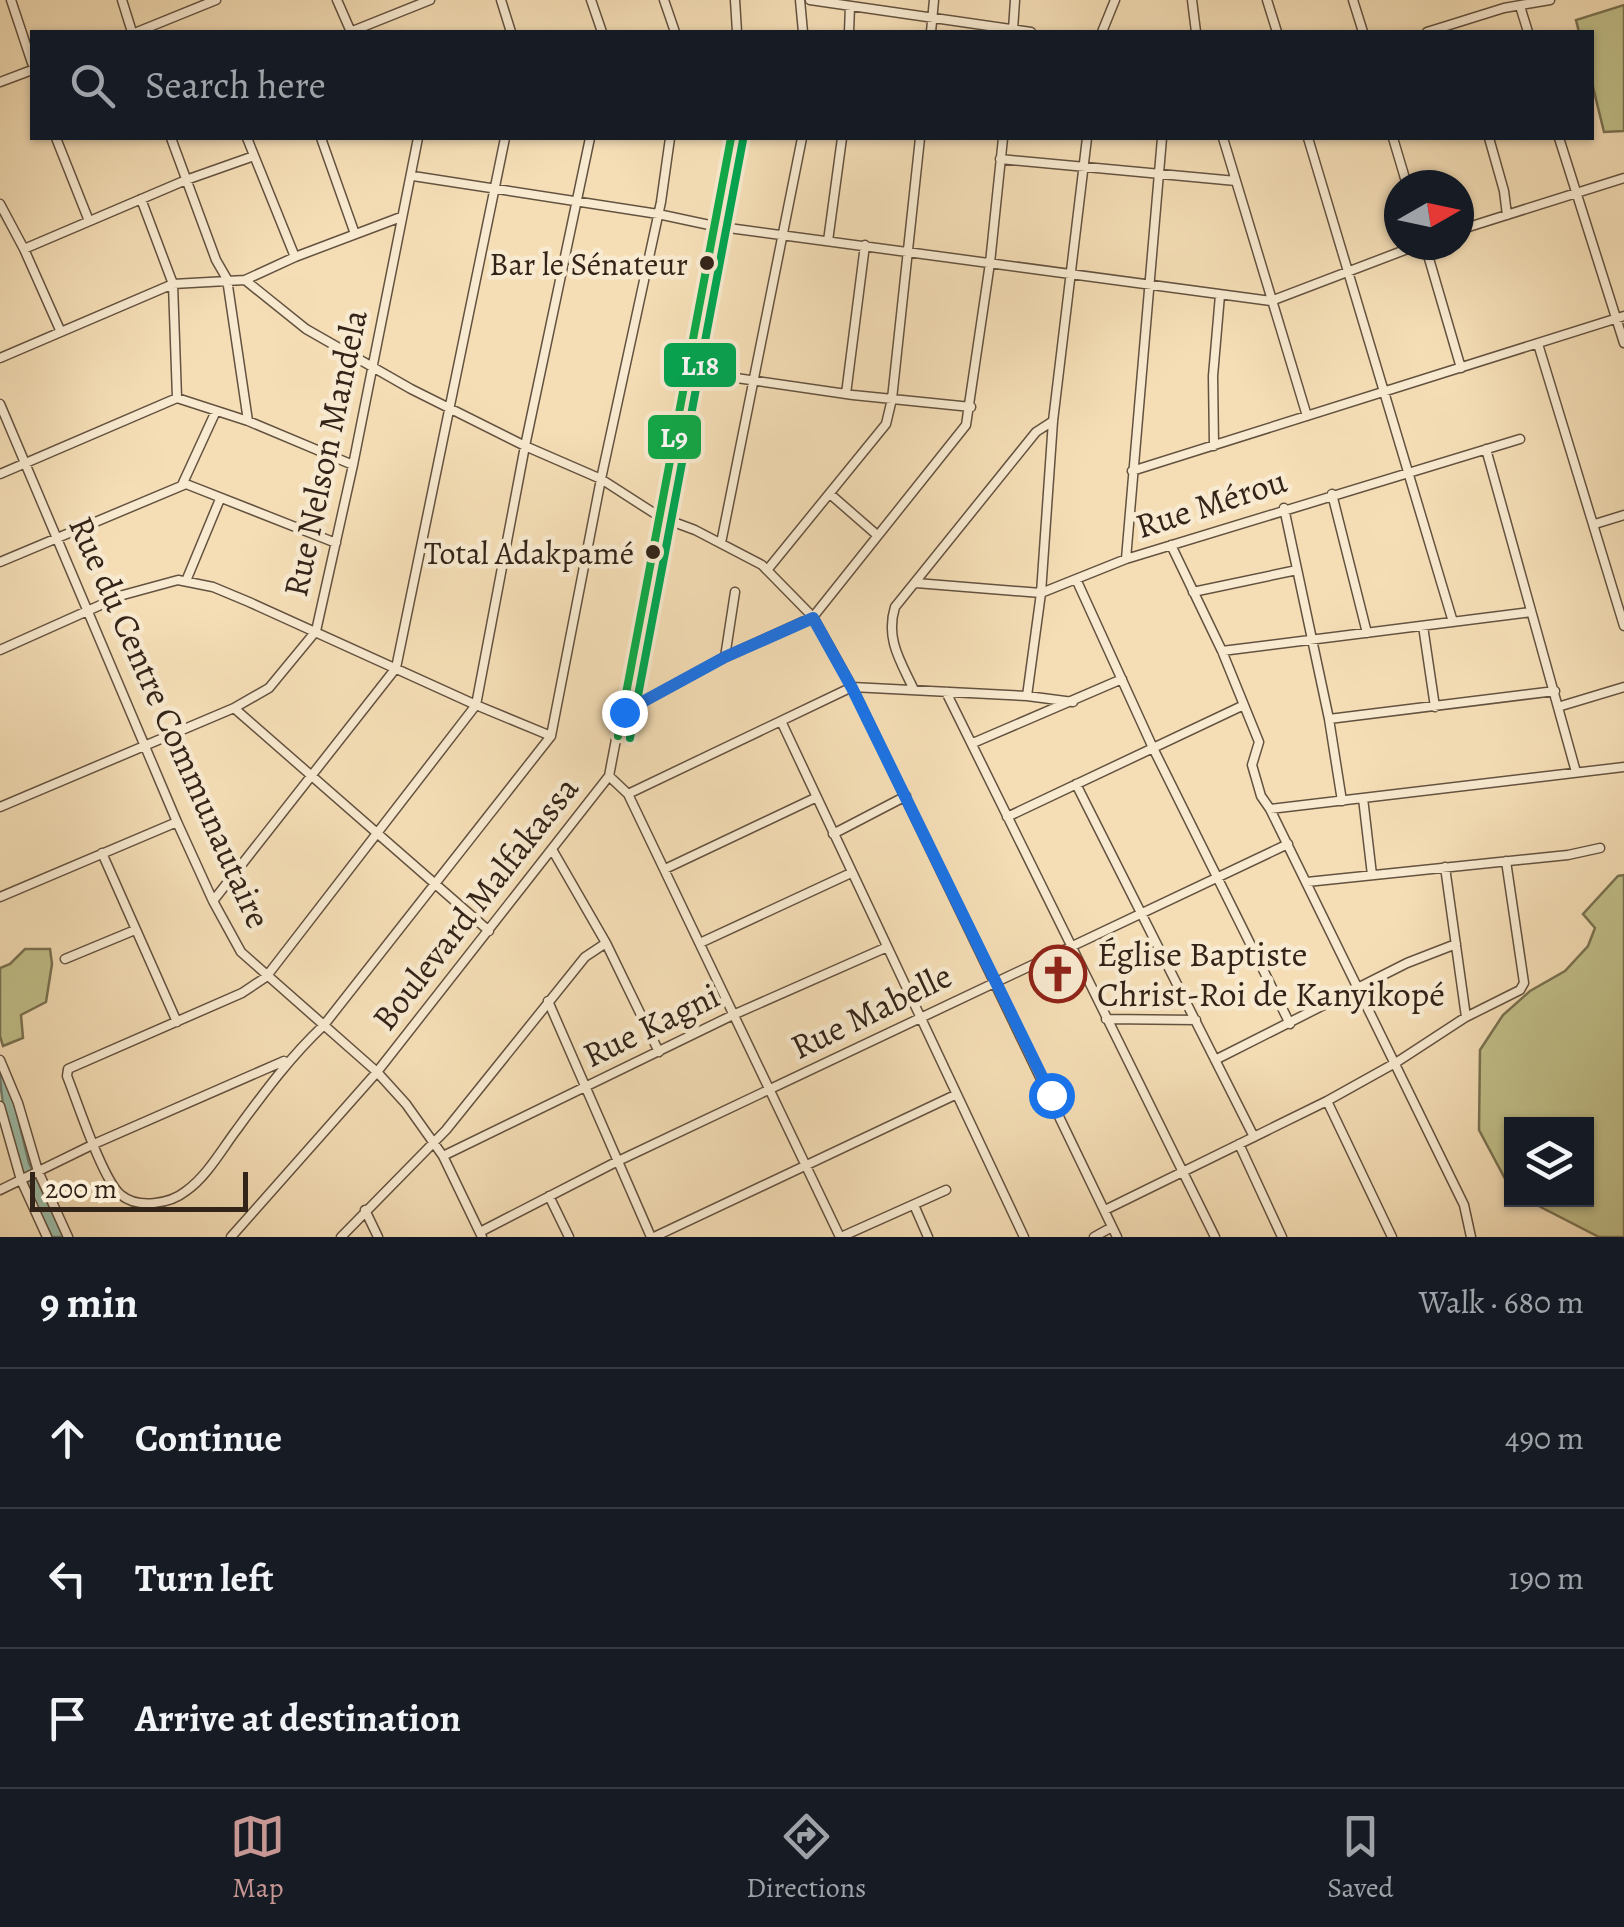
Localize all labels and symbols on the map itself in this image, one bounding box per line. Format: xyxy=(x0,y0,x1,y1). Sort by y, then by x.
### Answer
north arrow xyxy=(1384,170,1474,260)
place label: Bar le Sénateur xyxy=(489,242,688,286)
marker: Bar le Sénateur xyxy=(697,253,717,273)
street label: Rue Nelson Mandela xyxy=(271,304,379,601)
line badge: L18 xyxy=(662,341,738,389)
text: L18 xyxy=(681,347,719,385)
line badge: L9 xyxy=(646,413,703,461)
text: L9 xyxy=(660,419,688,457)
street label: Rue Mérou xyxy=(1129,456,1293,550)
street label: Rue du Centre Communautaire xyxy=(57,508,283,936)
place label: Total Adakpamé xyxy=(424,531,634,575)
marker: Total Adakpamé xyxy=(643,542,663,562)
route end xyxy=(602,690,648,736)
street label: Boulevard Malfakassa xyxy=(361,765,590,1040)
place label: Église Baptiste Christ-Roi de Kanyikopé xyxy=(1097,930,1445,1018)
church icon: Église Baptiste Christ-Roi de Kanyikopé xyxy=(1028,944,1088,1004)
street label: Rue Mabelle xyxy=(782,951,960,1071)
street label: Rue Kagni xyxy=(575,971,727,1079)
route start xyxy=(1029,1073,1075,1119)
scale bar xyxy=(30,1167,248,1212)

